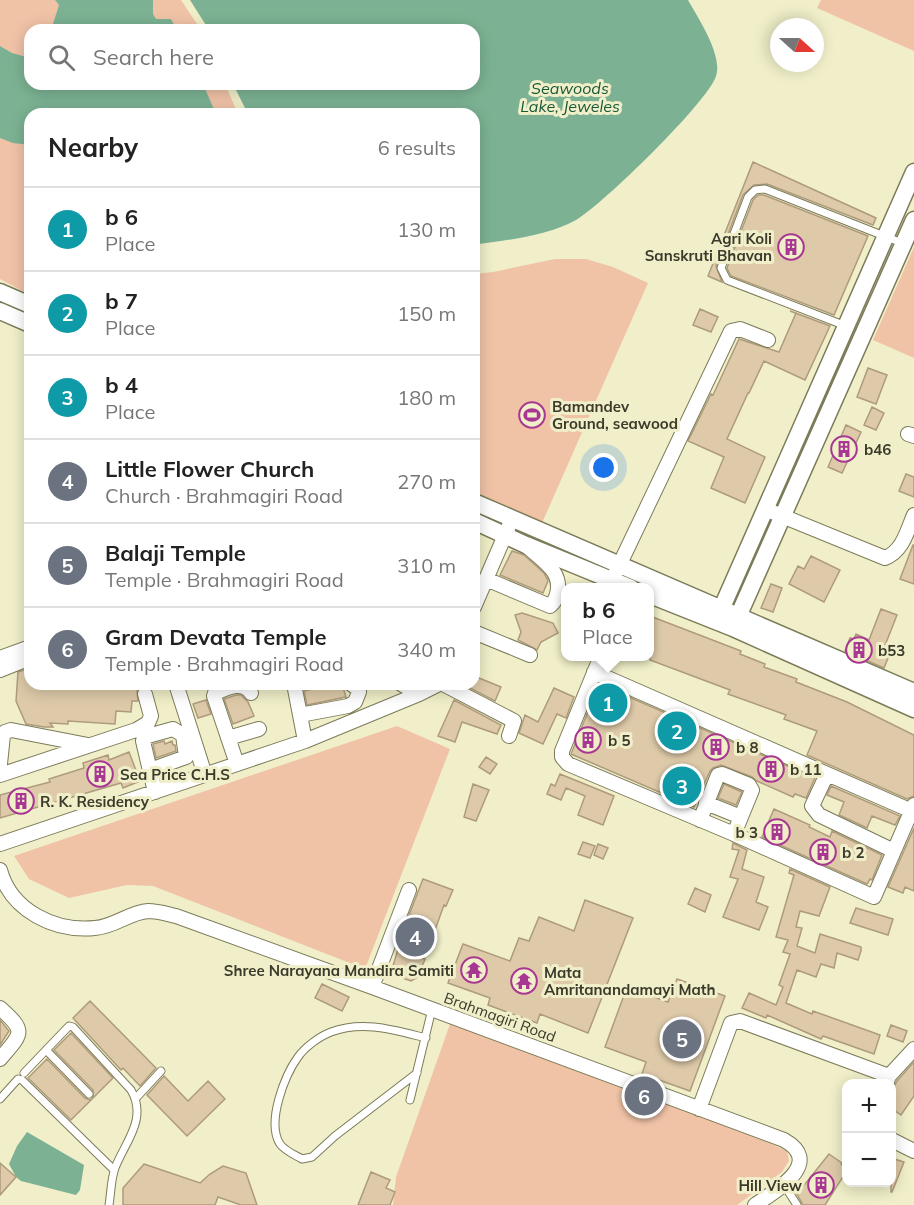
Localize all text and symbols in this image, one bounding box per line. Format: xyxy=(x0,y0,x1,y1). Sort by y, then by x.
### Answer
north arrow xyxy=(770,18,824,72)
search box xyxy=(24,24,480,90)
icon: search xyxy=(45,41,78,74)
text: Search here xyxy=(93,43,214,71)
water label: Seawoods Lake, Jeweles xyxy=(520,78,620,116)
text: Nearby xyxy=(48,131,138,164)
text: 6 results xyxy=(378,135,456,160)
text: b 6 xyxy=(105,203,138,231)
text: 1 xyxy=(62,217,74,242)
text: 130 m xyxy=(397,217,456,242)
place label: Agri Koli Sanskruti Bhavan xyxy=(645,229,772,265)
text: Place xyxy=(105,231,155,256)
building icon: Agri Koli Sanskruti Bhavan xyxy=(776,232,806,262)
text: b 7 xyxy=(105,287,138,315)
text: 2 xyxy=(62,301,74,326)
text: 150 m xyxy=(397,301,456,326)
text: Place xyxy=(105,315,155,340)
text: b 4 xyxy=(105,371,138,399)
text: 3 xyxy=(62,385,74,410)
text: 180 m xyxy=(397,385,456,410)
place label: Bamandev Ground, seawood xyxy=(552,397,678,433)
text: Place xyxy=(105,399,155,424)
sports icon: Bamandev Ground, seawood xyxy=(517,400,547,430)
building icon: b46 xyxy=(829,434,859,464)
place label: b46 xyxy=(864,440,891,459)
your location xyxy=(589,453,618,482)
text: Little Flower Church xyxy=(105,455,314,483)
text: 4 xyxy=(62,469,74,494)
text: 270 m xyxy=(397,469,456,494)
text: Church · Brahmagiri Road xyxy=(105,483,343,508)
text: Balaji Temple xyxy=(105,539,246,567)
text: 5 xyxy=(62,553,74,578)
text: 310 m xyxy=(397,553,456,578)
text: Temple · Brahmagiri Road xyxy=(105,567,344,592)
popup xyxy=(561,583,654,661)
text: b 6 xyxy=(582,596,615,624)
text: Gram Devata Temple xyxy=(105,623,326,651)
text: Place xyxy=(582,624,633,649)
building icon: b53 xyxy=(844,635,874,665)
text: 6 xyxy=(62,637,74,662)
text: 340 m xyxy=(397,637,456,662)
place label: b53 xyxy=(878,641,905,660)
text: Temple · Brahmagiri Road xyxy=(105,651,344,676)
pin: 1 xyxy=(588,680,628,726)
pin: 2 xyxy=(658,708,696,754)
building icon: b 5 xyxy=(573,725,603,755)
place label: b 5 xyxy=(608,731,630,750)
building icon: b 8 xyxy=(701,732,731,762)
place label: b 8 xyxy=(736,738,758,757)
building icon: b 11 xyxy=(756,754,786,784)
building icon: Sea Price C.H.S xyxy=(85,759,115,789)
place label: b 11 xyxy=(790,760,821,779)
pin: 3 xyxy=(662,764,702,808)
place label: Sea Price C.H.S xyxy=(120,765,230,784)
building icon: R. K. Residency xyxy=(6,786,36,816)
place label: R. K. Residency xyxy=(40,792,150,811)
building icon: b 3 xyxy=(762,817,792,847)
place label: b 3 xyxy=(736,823,758,842)
building icon: b 2 xyxy=(808,837,838,867)
place label: b 2 xyxy=(842,843,864,862)
pin: 4 xyxy=(396,914,434,960)
temple icon: Shree Narayana Mandira Samiti xyxy=(459,955,489,985)
place label: Shree Narayana Mandira Samiti xyxy=(224,961,454,980)
place label: Mata Amritanandamayi Math xyxy=(544,963,715,999)
temple icon: Mata Amritanandamayi Math xyxy=(509,966,539,996)
street label: Brahmagiri Road xyxy=(441,988,559,1046)
pin: 5 xyxy=(662,1016,702,1062)
pin: 6 xyxy=(624,1074,664,1118)
map controls xyxy=(842,1079,896,1187)
button: + xyxy=(842,1079,896,1133)
button: − xyxy=(842,1133,896,1187)
building icon: Hill View xyxy=(806,1170,836,1200)
place label: Hill View xyxy=(738,1176,803,1195)

